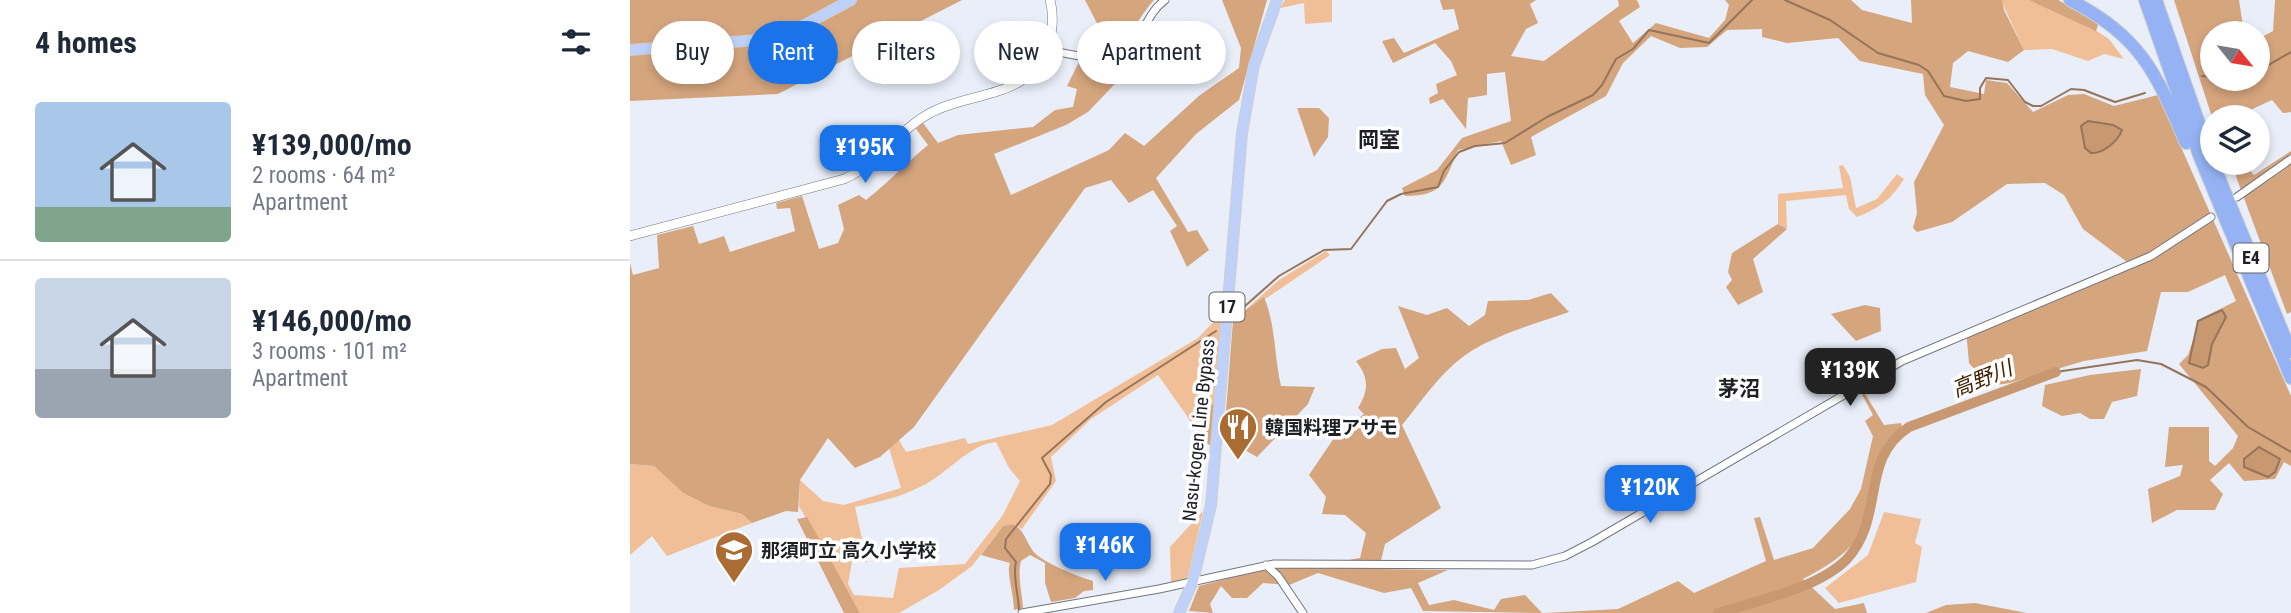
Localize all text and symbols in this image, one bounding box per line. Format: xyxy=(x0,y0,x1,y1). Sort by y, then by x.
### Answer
chip: Buy xyxy=(651,21,734,84)
chip: Rent xyxy=(748,21,838,84)
chip: Filters xyxy=(852,21,960,84)
chip: New xyxy=(974,21,1063,84)
chip: Apartment xyxy=(1077,21,1226,84)
north arrow xyxy=(2200,21,2270,91)
map controls xyxy=(2200,21,2270,175)
icon: filters xyxy=(557,23,595,61)
text: 4 homes xyxy=(35,25,137,60)
button: layers xyxy=(2200,105,2270,175)
pin: ¥195K xyxy=(816,125,914,185)
text: ¥139,000/mo xyxy=(252,127,412,162)
district label: 岡室 xyxy=(1358,128,1400,152)
icon: home xyxy=(91,130,175,214)
text: ¥195K xyxy=(836,134,894,161)
text: 2 rooms · 64 m² xyxy=(252,162,395,189)
text: Apartment xyxy=(252,189,348,216)
road number: E4 xyxy=(2234,244,2268,272)
road number: 17 xyxy=(1210,292,1244,321)
text: ¥146,000/mo xyxy=(252,303,412,338)
icon: home xyxy=(91,306,175,390)
text: 3 rooms · 101 m² xyxy=(252,338,407,365)
street label: Nasu-kogen Line Bypass xyxy=(1177,338,1220,522)
pin: ¥139K xyxy=(1801,348,1899,408)
water label: 高野川 xyxy=(1948,355,2018,402)
text: ¥139K xyxy=(1821,357,1879,384)
text: Apartment xyxy=(252,365,348,392)
district label: 茅沼 xyxy=(1718,377,1760,401)
restaurant icon: 韓国料理アサモ xyxy=(1217,406,1259,461)
place label: 韓国料理アサモ xyxy=(1265,416,1398,439)
pin: ¥120K xyxy=(1601,466,1699,525)
text: ¥120K xyxy=(1621,474,1679,501)
pin: ¥146K xyxy=(1056,524,1154,583)
school or university icon: 那須町立 高久小学校 xyxy=(713,529,755,584)
text: ¥146K xyxy=(1076,532,1134,559)
place label: 那須町立 高久小学校 xyxy=(761,539,936,562)

